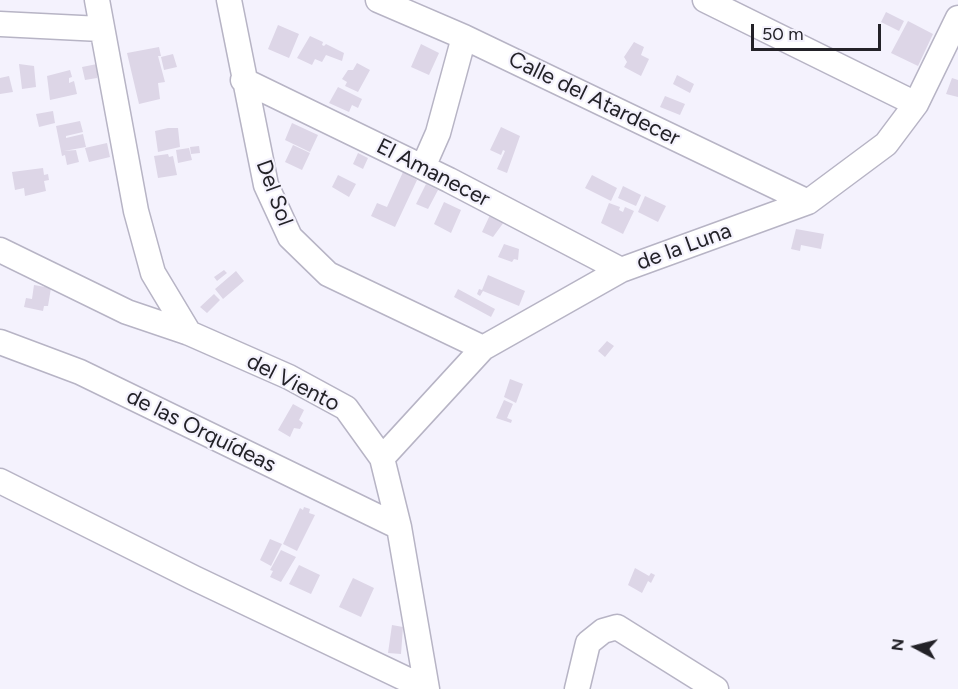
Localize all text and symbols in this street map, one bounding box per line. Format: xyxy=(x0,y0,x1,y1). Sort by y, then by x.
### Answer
scale bar xyxy=(754,12,884,50)
text: 50 m xyxy=(762,23,804,45)
street label: Calle del Atardecer xyxy=(504,46,684,152)
street label: El Amanecer xyxy=(372,133,494,213)
street label: Del Sol xyxy=(250,156,298,230)
street label: de la Luna xyxy=(633,218,735,276)
street label: del Viento xyxy=(242,348,344,418)
street label: de las Orquídeas xyxy=(122,383,280,479)
north arrow xyxy=(886,617,946,677)
text: N xyxy=(887,637,908,652)

